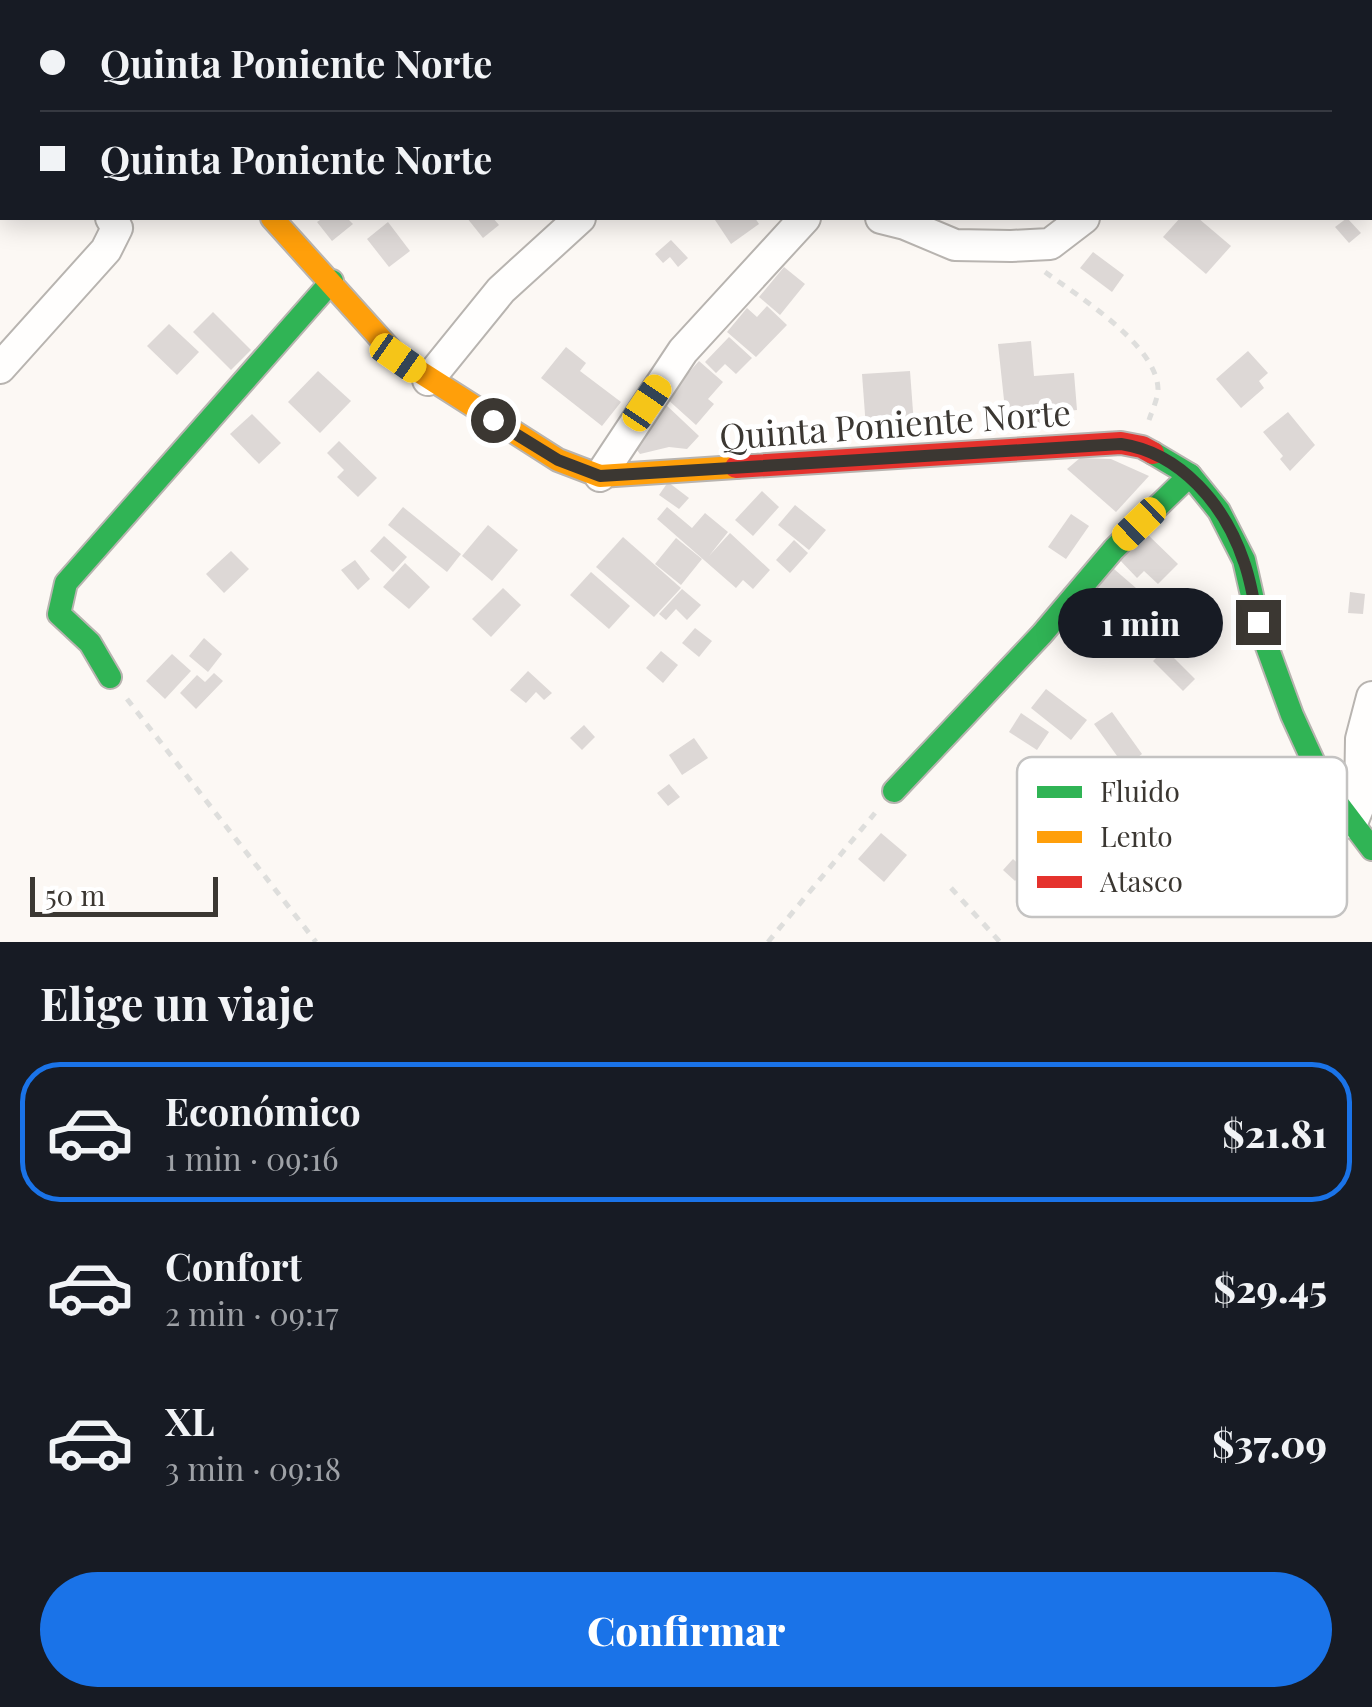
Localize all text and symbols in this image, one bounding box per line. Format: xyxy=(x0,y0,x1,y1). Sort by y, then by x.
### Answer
text: Quinta Poniente Norte xyxy=(100,37,493,88)
text: Quinta Poniente Norte xyxy=(100,133,493,184)
car xyxy=(365,329,431,387)
car xyxy=(618,370,676,436)
street label: Quinta Poniente Norte xyxy=(718,387,1072,459)
route start xyxy=(471,398,516,443)
car xyxy=(1107,492,1171,556)
callout: 1 min xyxy=(1058,587,1223,657)
route end xyxy=(1236,600,1281,645)
text: 1 min xyxy=(1101,601,1180,644)
legend xyxy=(1017,757,1347,917)
text: Fluido xyxy=(1100,772,1180,809)
text: Lento xyxy=(1100,817,1173,854)
text: Atasco xyxy=(1099,862,1183,899)
scale bar xyxy=(30,872,218,916)
text: 50 m xyxy=(45,876,105,913)
text: Elige un viaje xyxy=(40,972,315,1032)
text: Económico xyxy=(165,1085,361,1136)
icon: car xyxy=(45,1087,135,1177)
text: $21.81 xyxy=(1222,1107,1327,1158)
text: 1 min · 09:16 xyxy=(165,1136,338,1179)
text: Confort xyxy=(165,1240,302,1291)
icon: car xyxy=(45,1242,135,1332)
text: $29.45 xyxy=(1214,1262,1327,1313)
text: 2 min · 09:17 xyxy=(165,1291,338,1334)
text: XL xyxy=(165,1395,214,1446)
icon: car xyxy=(45,1397,135,1487)
text: $37.09 xyxy=(1212,1417,1327,1468)
text: 3 min · 09:18 xyxy=(165,1446,341,1489)
button: Confirmar xyxy=(40,1572,1332,1687)

